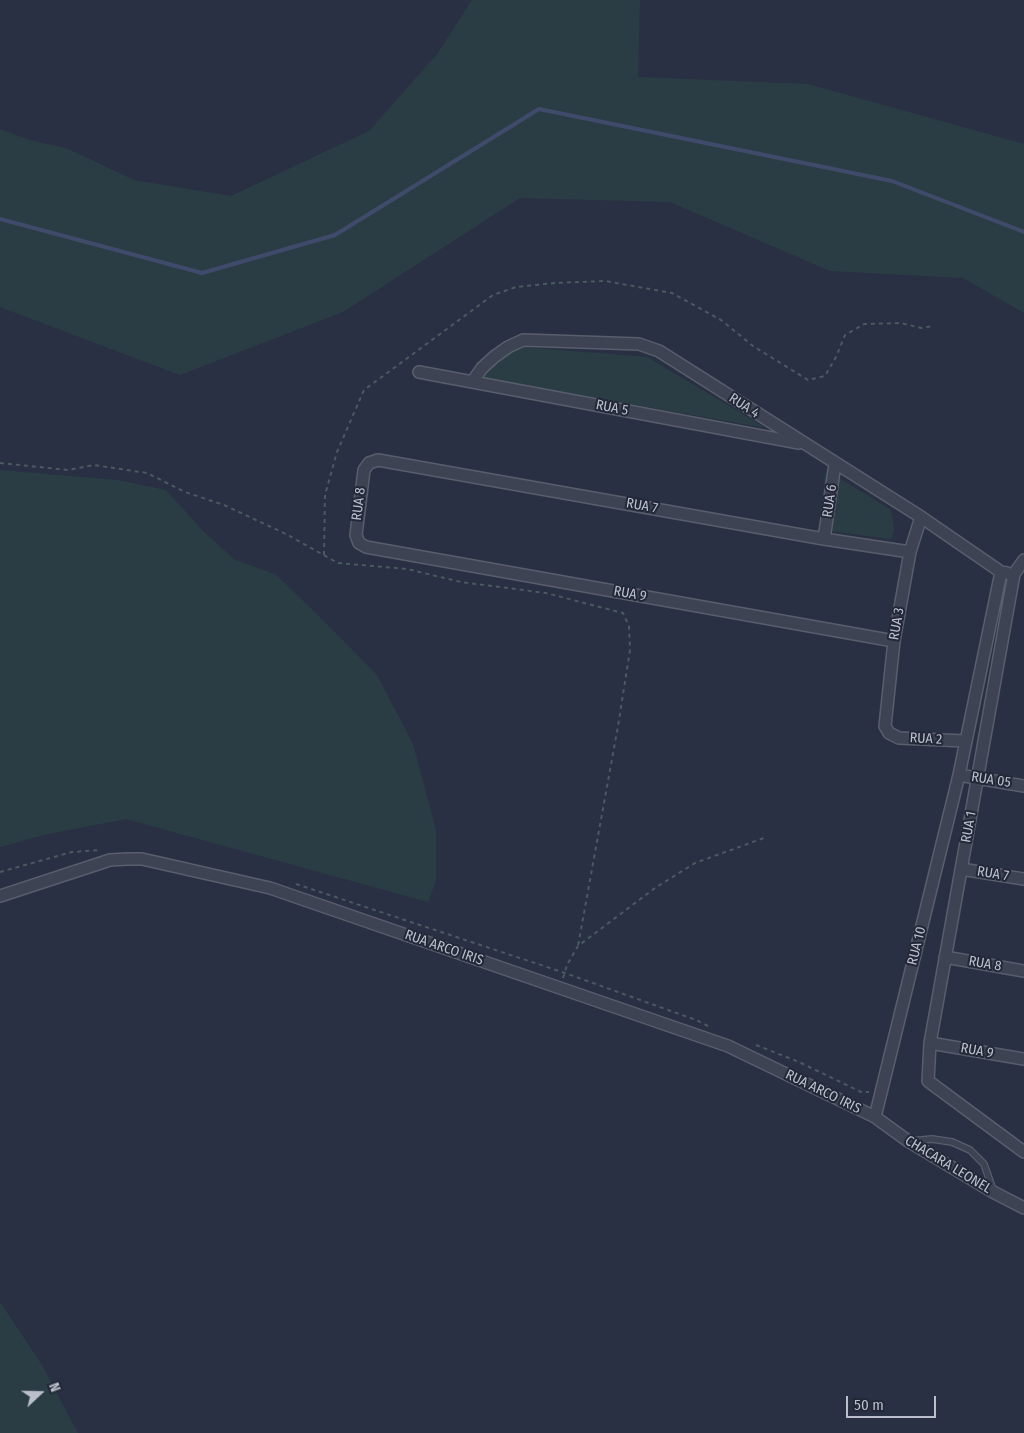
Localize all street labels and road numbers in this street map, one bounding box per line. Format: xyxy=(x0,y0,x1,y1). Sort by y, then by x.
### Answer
street label: RUA 4 xyxy=(726,390,762,422)
street label: RUA 5 xyxy=(594,397,630,419)
street label: RUA 6 xyxy=(819,483,841,519)
street label: RUA 8 xyxy=(349,486,369,522)
street label: RUA 7 xyxy=(625,495,659,517)
street label: RUA 9 xyxy=(612,583,648,605)
street label: RUA 3 xyxy=(886,606,908,642)
street label: RUA 2 xyxy=(909,730,943,748)
street label: RUA 05 xyxy=(970,769,1012,791)
street label: RUA 1 xyxy=(958,810,980,844)
street label: RUA 7 xyxy=(976,863,1010,885)
street label: RUA 10 xyxy=(904,925,930,967)
street label: RUA ARCO IRIS xyxy=(403,927,485,969)
street label: RUA 8 xyxy=(967,953,1003,975)
street label: RUA 9 xyxy=(959,1040,995,1062)
street label: RUA ARCO IRIS xyxy=(782,1066,864,1118)
street label: CHACARA LEONEL xyxy=(902,1133,994,1197)

